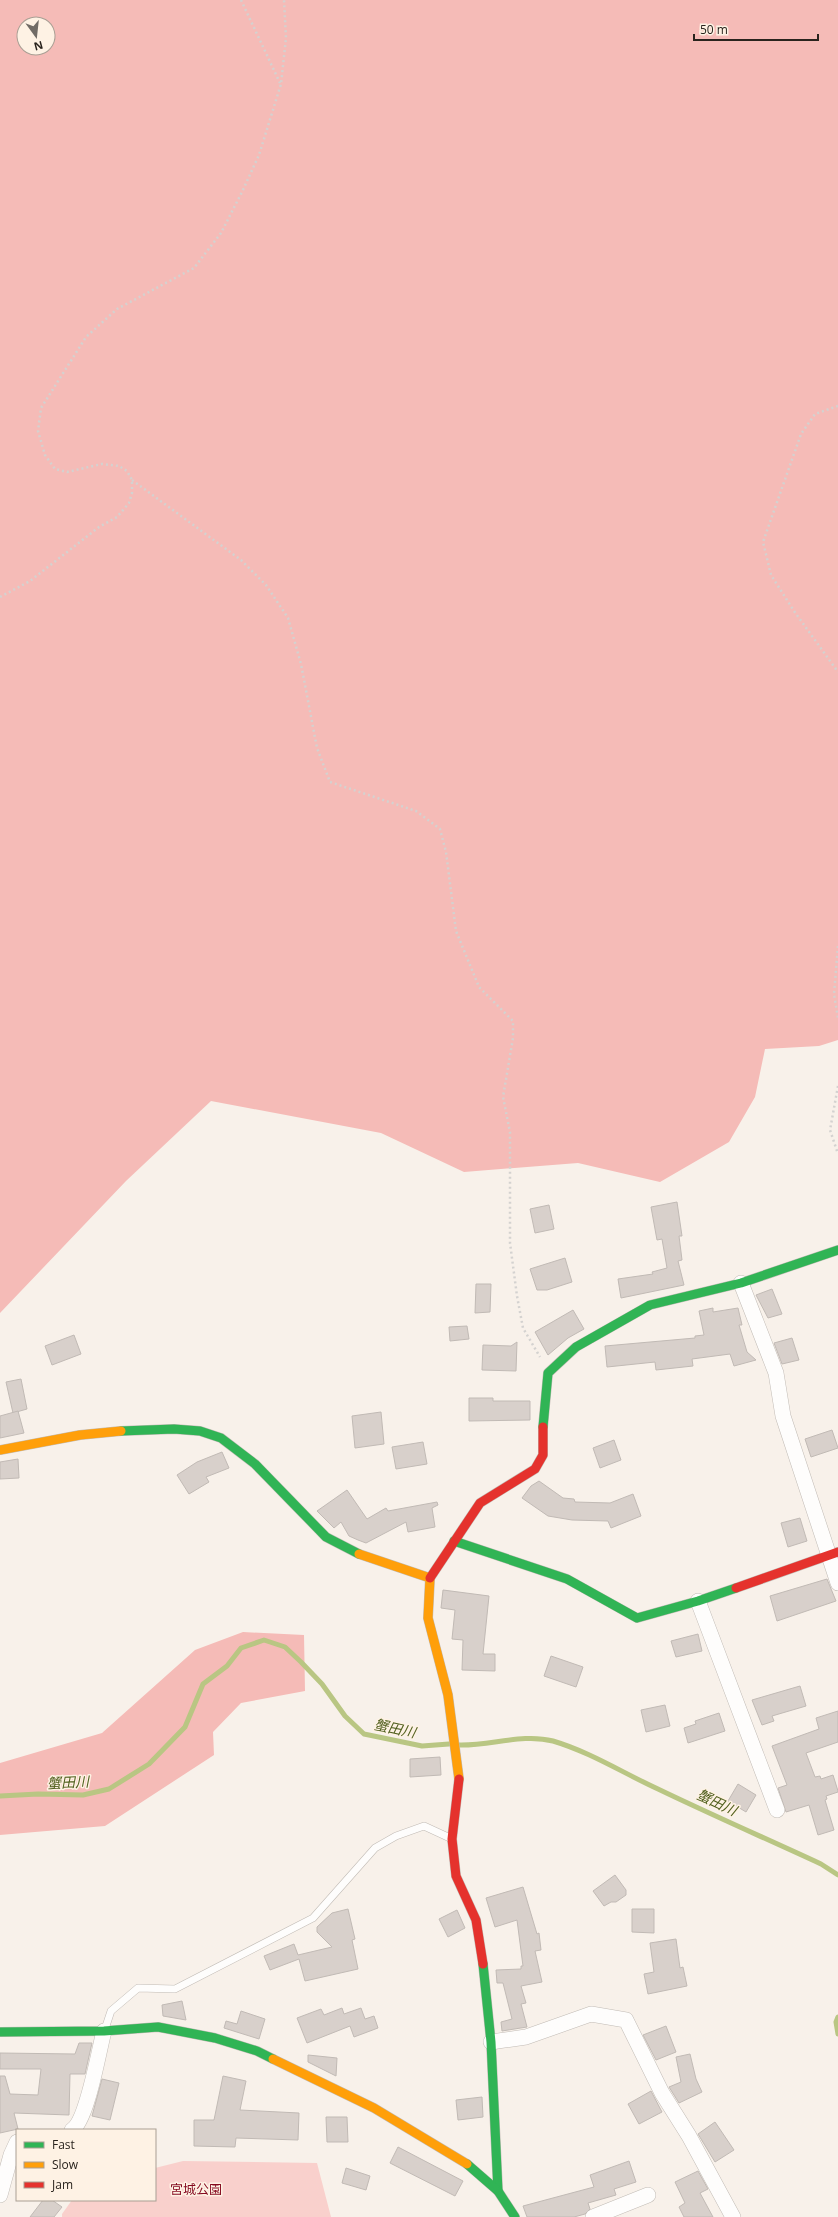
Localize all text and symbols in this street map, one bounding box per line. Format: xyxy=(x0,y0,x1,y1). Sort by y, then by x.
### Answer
north arrow xyxy=(16,16,56,56)
scale bar xyxy=(694,16,818,42)
text: 50 m xyxy=(700,21,728,38)
text: N xyxy=(32,38,45,55)
water label: 蟹田川 xyxy=(372,1714,419,1742)
water label: 蟹田川 xyxy=(47,1771,91,1793)
water label: 蟹田川 xyxy=(694,1785,742,1820)
legend xyxy=(16,2129,156,2201)
text: Fast xyxy=(52,2136,75,2153)
text: Slow xyxy=(52,2156,79,2173)
text: Jam xyxy=(51,2176,73,2193)
park label: 宮城公園 xyxy=(170,2180,222,2198)

